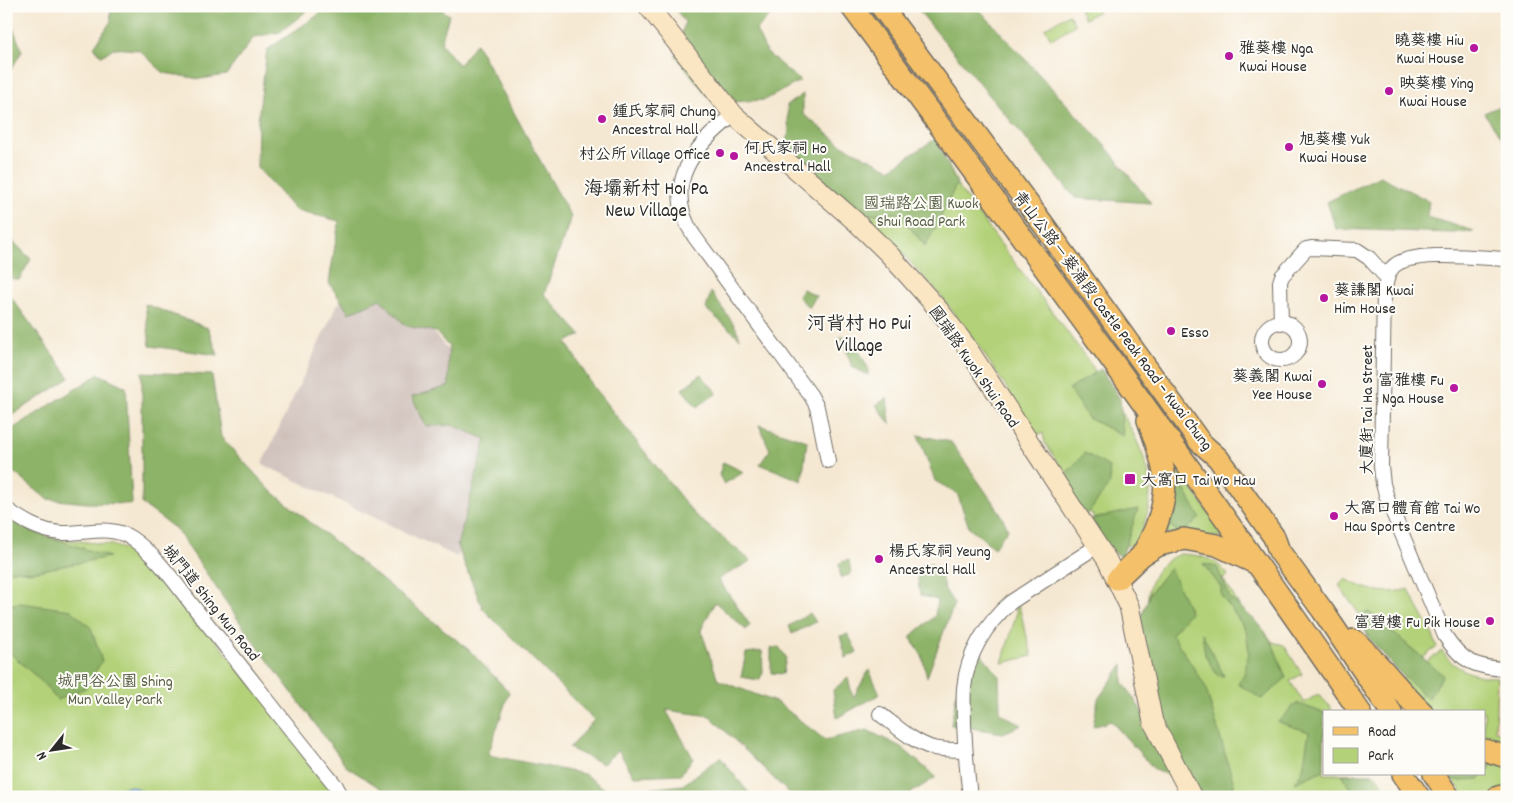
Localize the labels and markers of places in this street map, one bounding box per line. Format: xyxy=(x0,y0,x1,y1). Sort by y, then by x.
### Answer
place label: 曉葵樓 Hiu Kwai House xyxy=(1394,30,1464,71)
place label: 雅葵樓 Nga Kwai House xyxy=(1239,38,1314,79)
marker: 曉葵樓 Hiu Kwai House xyxy=(1468,42,1480,54)
marker: 雅葵樓 Nga Kwai House xyxy=(1223,50,1235,62)
place label: 映葵樓 Ying Kwai House xyxy=(1399,73,1474,114)
marker: 映葵樓 Ying Kwai House xyxy=(1383,85,1395,97)
place label: 鍾氏家祠 Chung Ancestral Hall xyxy=(612,101,716,142)
marker: 鍾氏家祠 Chung Ancestral Hall xyxy=(596,113,608,125)
place label: 旭葵樓 Yuk Kwai House xyxy=(1299,129,1370,170)
place label: 何氏家祠 Ho Ancestral Hall xyxy=(744,138,831,179)
marker: 旭葵樓 Yuk Kwai House xyxy=(1283,141,1295,153)
place label: 村公所 Village Office xyxy=(579,144,710,167)
marker: 村公所 Village Office xyxy=(714,147,726,159)
marker: 何氏家祠 Ho Ancestral Hall xyxy=(728,150,740,162)
place label: 葵謙閣 Kwai Him House xyxy=(1334,280,1414,321)
marker: 葵謙閣 Kwai Him House xyxy=(1318,292,1330,304)
place label: Esso xyxy=(1181,322,1209,345)
marker: Esso xyxy=(1165,325,1177,337)
place label: 葵義閣 Kwai Yee House xyxy=(1232,366,1312,407)
place label: 富雅樓 Fu Nga House xyxy=(1378,370,1444,411)
marker: 葵義閣 Kwai Yee House xyxy=(1316,378,1328,390)
marker: 富雅樓 Fu Nga House xyxy=(1448,382,1460,394)
place label: 大窩口 Tai Wo Hau xyxy=(1141,470,1256,493)
marker: 大窩口 Tai Wo Hau xyxy=(1123,472,1137,486)
place label: 大窩口體育館 Tai Wo Hau Sports Centre xyxy=(1344,498,1480,539)
marker: 大窩口體育館 Tai Wo Hau Sports Centre xyxy=(1328,510,1340,522)
place label: 楊氏家祠 Yeung Ancestral Hall xyxy=(889,541,991,582)
marker: 楊氏家祠 Yeung Ancestral Hall xyxy=(873,553,885,565)
place label: 富碧樓 Fu Pik House xyxy=(1354,612,1480,635)
marker: 富碧樓 Fu Pik House xyxy=(1484,615,1496,627)

